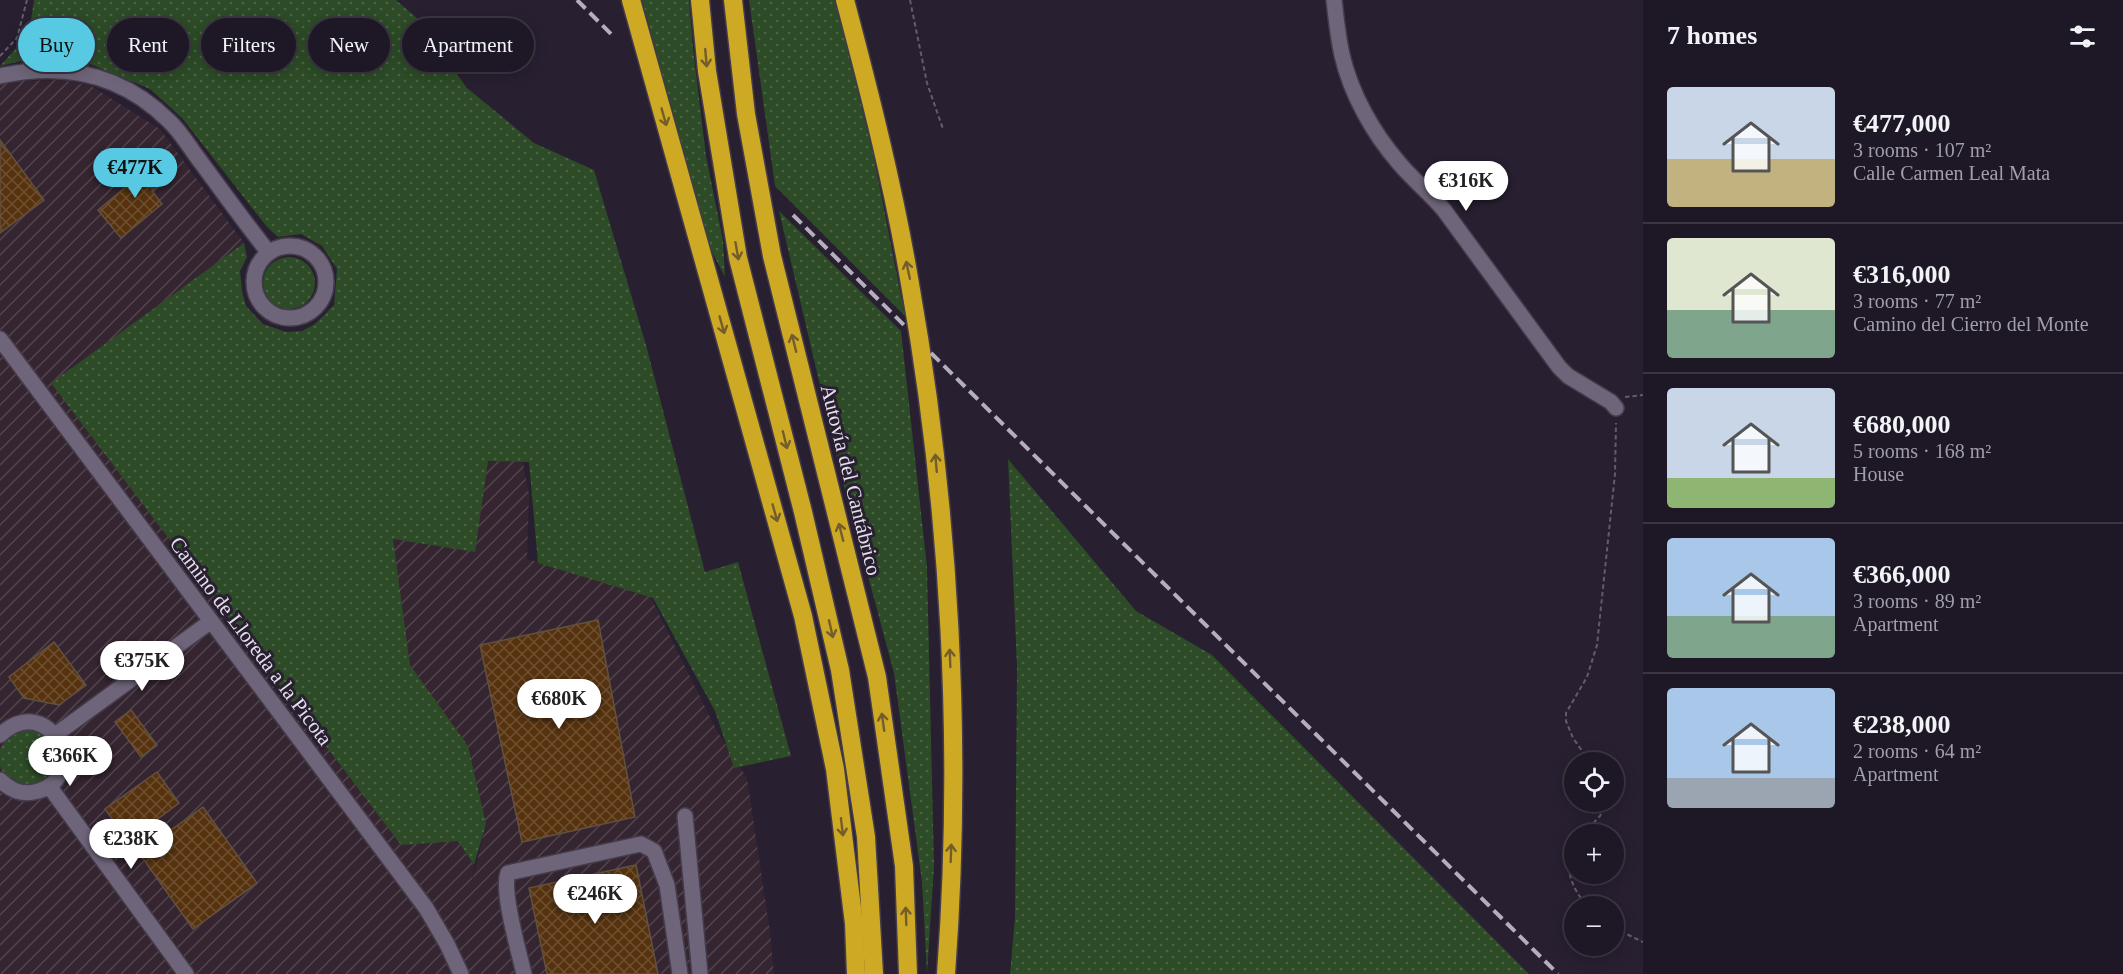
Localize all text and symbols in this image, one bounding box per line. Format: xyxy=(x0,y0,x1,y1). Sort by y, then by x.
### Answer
chip: Buy xyxy=(18,18,95,72)
chip: Rent xyxy=(107,18,189,72)
chip: Filters xyxy=(201,18,296,72)
chip: New xyxy=(308,18,390,72)
chip: Apartment xyxy=(402,18,534,72)
icon: filters xyxy=(2066,20,2099,53)
text: 7 homes xyxy=(1667,21,1757,50)
one-way arrow xyxy=(701,48,712,68)
one-way arrow xyxy=(659,107,671,126)
text: €477,000 xyxy=(1853,109,1951,138)
icon: home xyxy=(1715,111,1787,183)
text: 3 rooms · 107 m² xyxy=(1853,139,1991,161)
pin: €477K xyxy=(93,148,177,199)
text: €477K xyxy=(107,156,163,178)
pin: €316K xyxy=(1424,161,1508,212)
text: Calle Carmen Leal Mata xyxy=(1853,162,2050,184)
text: €316K xyxy=(1438,169,1494,191)
one-way arrow xyxy=(732,240,743,260)
text: €316,000 xyxy=(1853,260,1951,289)
one-way arrow xyxy=(901,261,913,280)
icon: home xyxy=(1715,262,1787,334)
text: 3 rooms · 77 m² xyxy=(1853,290,1981,312)
text: Camino del Cierro del Monte xyxy=(1853,313,2089,335)
one-way arrow xyxy=(717,315,729,334)
one-way arrow xyxy=(787,334,799,353)
street label: Autovía del Cantábrico xyxy=(816,382,886,578)
text: €680,000 xyxy=(1853,410,1951,439)
icon: home xyxy=(1715,412,1787,484)
one-way arrow xyxy=(779,430,791,449)
text: 5 rooms · 168 m² xyxy=(1853,440,1991,462)
one-way arrow xyxy=(930,454,941,474)
text: House xyxy=(1853,463,1904,485)
one-way arrow xyxy=(769,503,781,522)
one-way arrow xyxy=(835,523,847,542)
street label: Camino de Lloreda a la Picota xyxy=(165,532,338,751)
text: €366,000 xyxy=(1853,560,1951,589)
icon: home xyxy=(1715,562,1787,634)
text: 3 rooms · 89 m² xyxy=(1853,590,1981,612)
text: Apartment xyxy=(1853,613,1939,635)
one-way arrow xyxy=(825,619,837,638)
pin: €375K xyxy=(100,641,184,692)
one-way arrow xyxy=(944,648,955,668)
text: €375K xyxy=(114,649,170,671)
pin: €680K xyxy=(517,679,601,730)
text: €680K xyxy=(531,687,587,709)
text: €238,000 xyxy=(1853,710,1951,739)
icon: home xyxy=(1715,712,1787,784)
one-way arrow xyxy=(878,713,889,732)
pin: €366K xyxy=(28,736,112,787)
text: 2 rooms · 64 m² xyxy=(1853,740,1981,762)
text: €366K xyxy=(42,744,98,766)
map controls xyxy=(1564,752,1624,956)
button: locate xyxy=(1564,752,1624,812)
text: Apartment xyxy=(1853,763,1939,785)
one-way arrow xyxy=(837,817,848,837)
pin: €238K xyxy=(89,819,173,870)
button: + xyxy=(1564,824,1624,884)
text: €238K xyxy=(103,827,159,849)
one-way arrow xyxy=(946,843,957,863)
pin: €246K xyxy=(553,874,637,925)
text: €246K xyxy=(567,882,623,904)
button: − xyxy=(1564,896,1624,956)
one-way arrow xyxy=(900,906,911,926)

